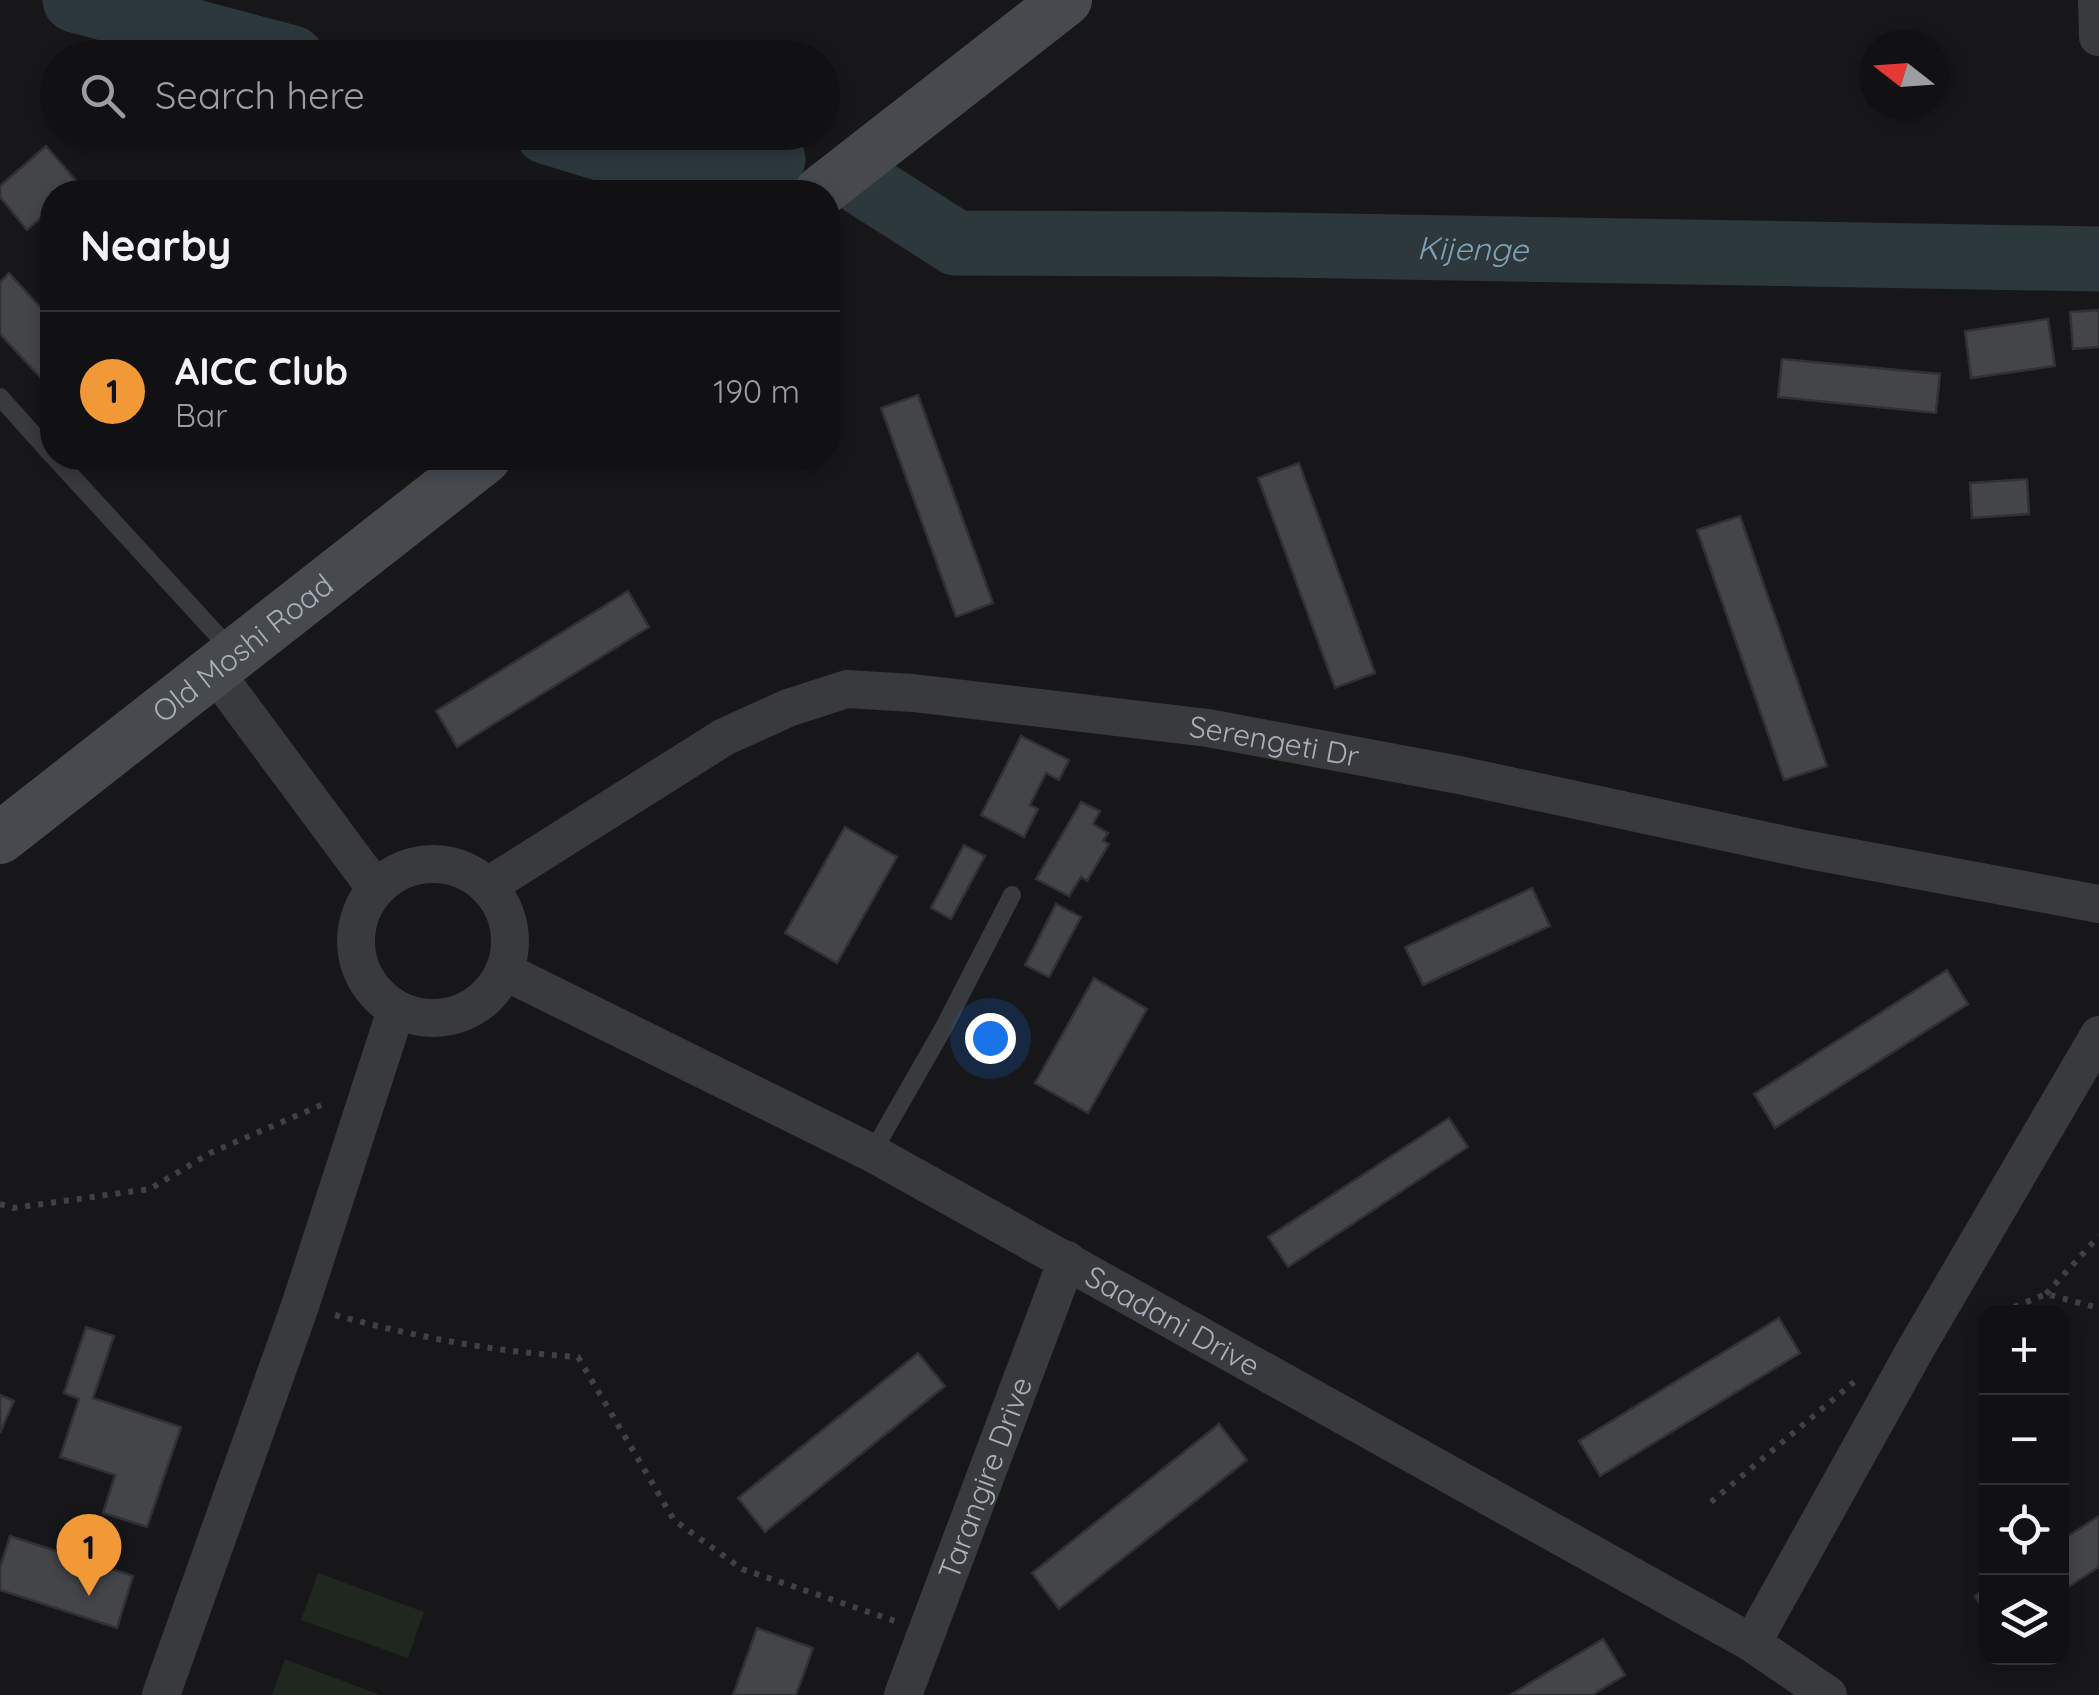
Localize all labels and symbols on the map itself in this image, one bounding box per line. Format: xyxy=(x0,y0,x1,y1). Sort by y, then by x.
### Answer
north arrow xyxy=(1859,30,1949,120)
water label: Kijenge xyxy=(1417,227,1530,269)
street label: Old Moshi Road xyxy=(144,566,340,731)
street label: Serengeti Dr xyxy=(1187,707,1363,775)
your location xyxy=(965,1013,1016,1064)
street label: Saadani Drive xyxy=(1079,1257,1267,1384)
street label: Tarangire Drive xyxy=(929,1371,1040,1585)
pin: 1 xyxy=(56,1514,122,1596)

